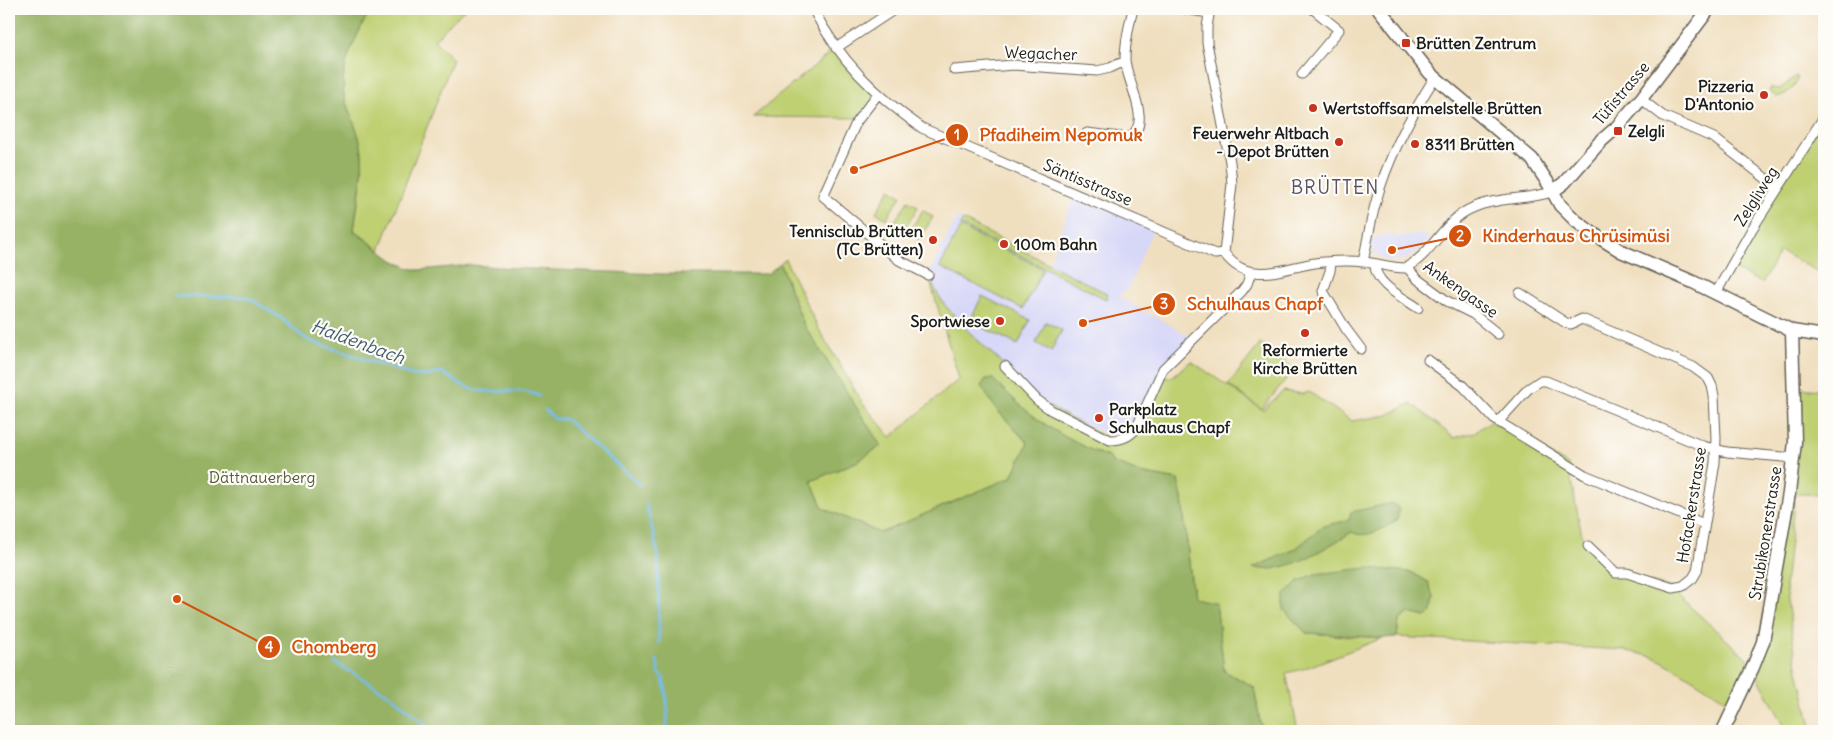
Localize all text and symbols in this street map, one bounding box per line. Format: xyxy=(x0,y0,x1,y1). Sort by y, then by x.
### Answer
place label: Brütten Zentrum xyxy=(1416,33,1536,53)
marker: Brütten Zentrum xyxy=(1400,37,1412,49)
street label: Wegacher xyxy=(1004,42,1078,64)
street label: Tüfistrasse xyxy=(1589,57,1653,129)
place label: Pizzeria D'Antonio xyxy=(1685,76,1754,114)
marker: Pizzeria D'Antonio xyxy=(1758,89,1770,101)
place label: Wertstoffsammelstelle Brütten xyxy=(1323,98,1542,118)
marker: Wertstoffsammelstelle Brütten xyxy=(1307,102,1319,114)
callout: Pfadiheim Nepomuk xyxy=(945,118,1153,151)
place label: Zelgli xyxy=(1628,121,1665,142)
text: Pfadiheim Nepomuk xyxy=(979,123,1143,146)
place label: Feuerwehr Altbach - Depot Brütten xyxy=(1193,123,1329,162)
text: 1 xyxy=(954,125,960,144)
marker: Zelgli xyxy=(1612,125,1624,137)
place label: 8311 Brütten xyxy=(1425,134,1515,154)
marker: Feuerwehr Altbach - Depot Brütten xyxy=(1333,136,1345,148)
marker: 8311 Brütten xyxy=(1409,138,1421,150)
street label: Säntisstrasse xyxy=(1040,154,1136,210)
street label: Zelgliweg xyxy=(1730,162,1782,230)
district label: BRÜTTEN xyxy=(1291,175,1379,199)
callout: Kinderhaus Chrüsimüsi xyxy=(1447,220,1680,253)
place label: Tennisclub Brütten (TC Brütten) xyxy=(789,221,923,260)
text: Kinderhaus Chrüsimüsi xyxy=(1482,224,1670,247)
text: 2 xyxy=(1456,226,1464,245)
marker: Tennisclub Brütten (TC Brütten) xyxy=(927,234,939,246)
place label: 100m Bahn xyxy=(1014,234,1097,254)
marker: 100m Bahn xyxy=(998,238,1010,250)
street label: Ankengasse xyxy=(1420,256,1502,322)
callout: Schulhaus Chapf xyxy=(1152,287,1333,320)
text: Schulhaus Chapf xyxy=(1187,292,1324,315)
text: 3 xyxy=(1160,294,1168,313)
place label: Sportwiese xyxy=(910,311,990,332)
water label: Haldenbach xyxy=(308,314,408,369)
marker: Sportwiese xyxy=(994,315,1006,327)
marker: Reformierte Kirche Brütten xyxy=(1299,327,1311,339)
place label: Reformierte Kirche Brütten xyxy=(1253,340,1357,378)
place label: Parkplatz Schulhaus Chapf xyxy=(1109,399,1231,438)
marker: Parkplatz Schulhaus Chapf xyxy=(1093,412,1105,424)
street label: Hofackerstrasse xyxy=(1672,446,1710,564)
street label: Strubikonerstrasse xyxy=(1745,465,1785,601)
park label: Dättnauerberg xyxy=(209,467,315,487)
callout: Chomberg xyxy=(256,630,386,663)
text: Chomberg xyxy=(292,635,376,658)
text: 4 xyxy=(265,637,274,656)

